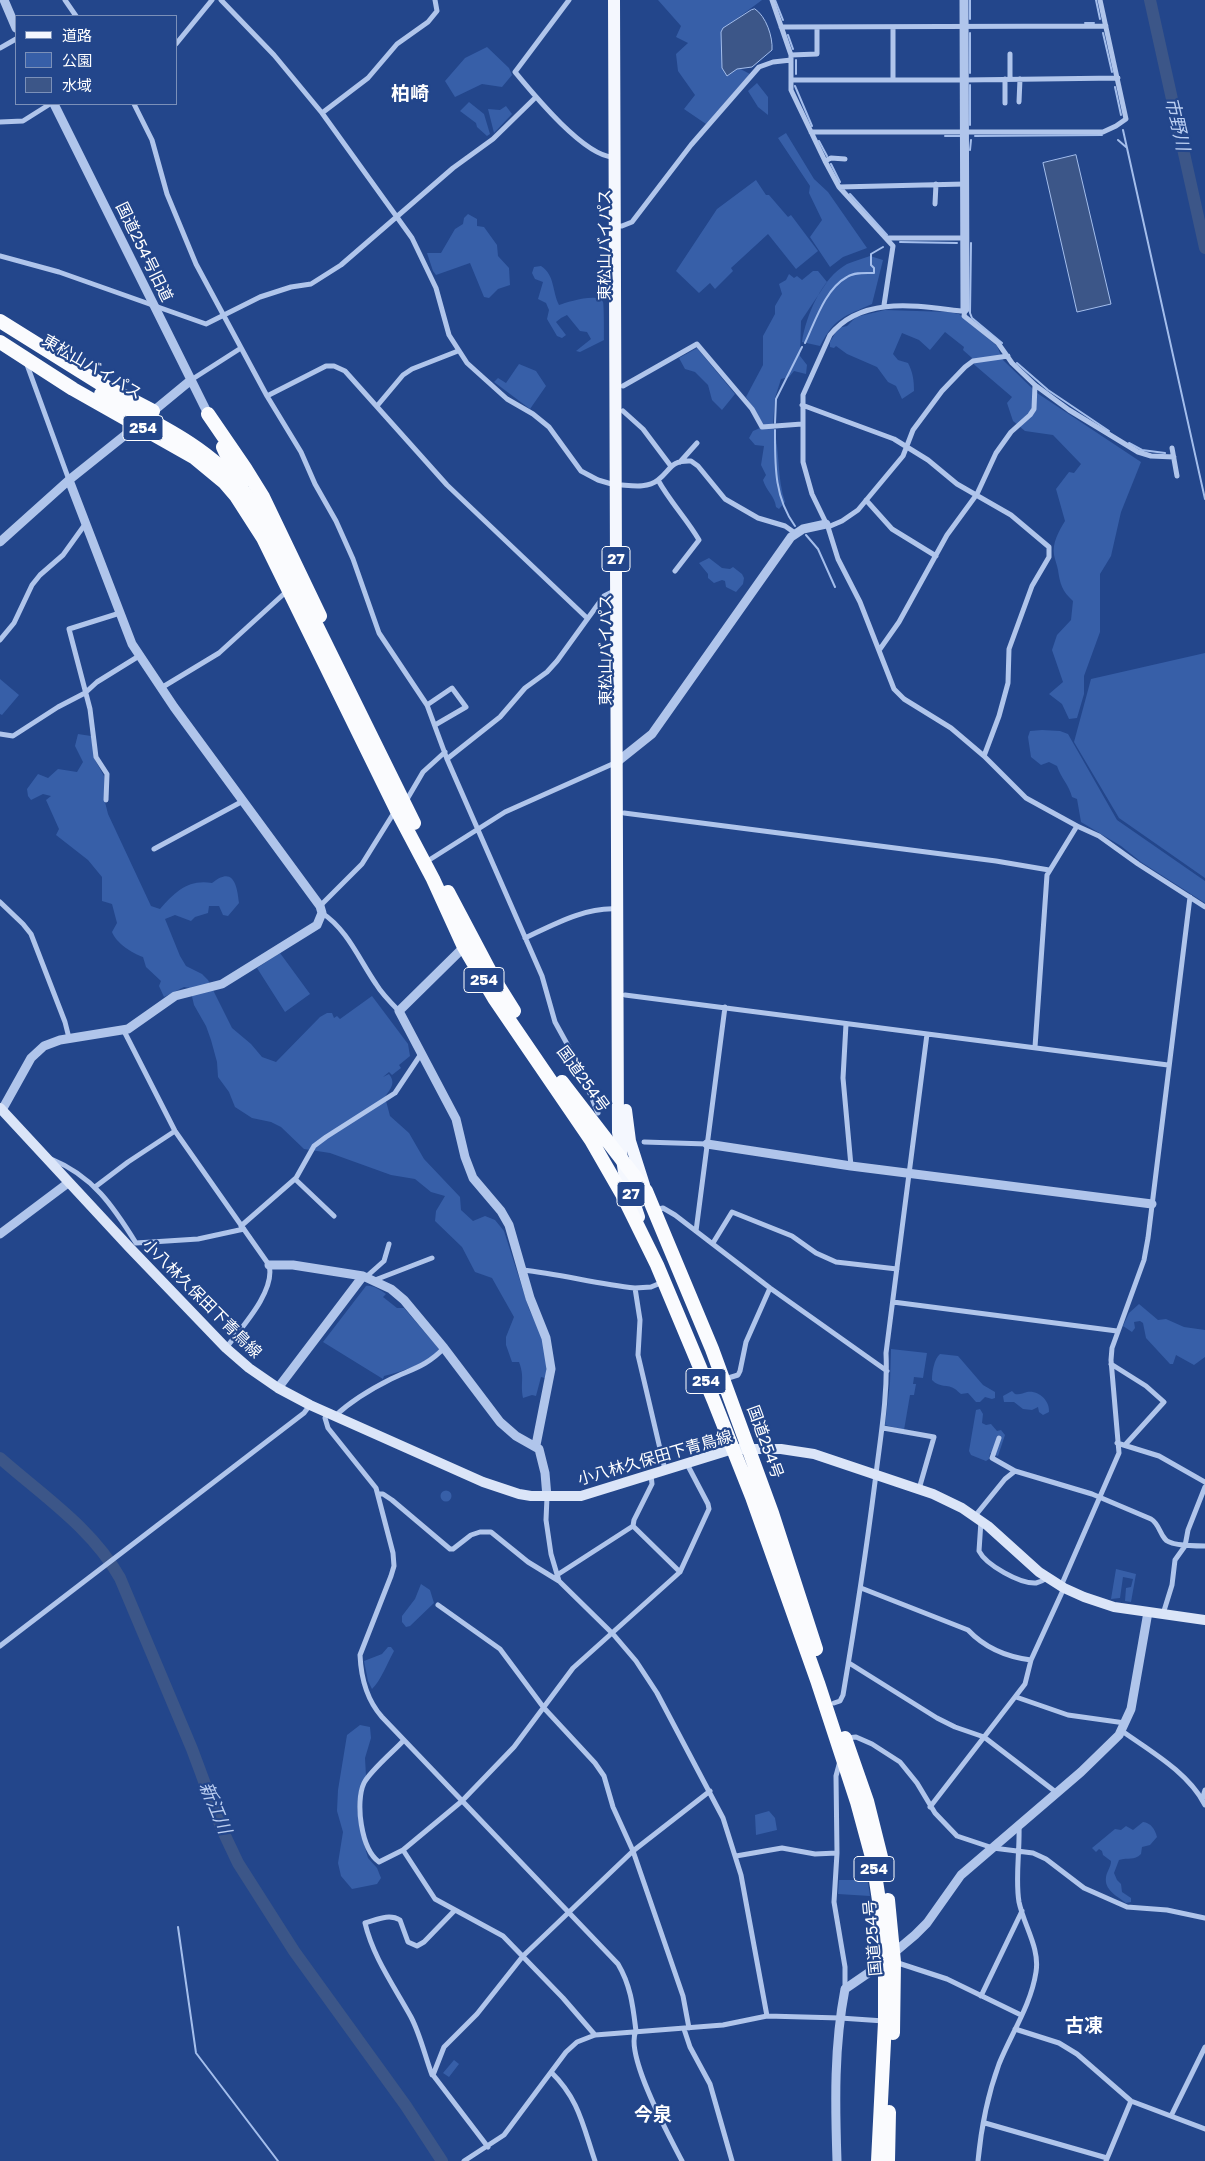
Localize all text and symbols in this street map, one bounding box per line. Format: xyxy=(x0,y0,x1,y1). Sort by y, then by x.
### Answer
legend xyxy=(15,15,178,105)
text: 道路 xyxy=(62,26,92,44)
text: 公園 xyxy=(62,51,92,69)
text: 水域 xyxy=(62,76,92,94)
district label: 柏崎 xyxy=(391,83,429,105)
water label: 市野川 xyxy=(1160,95,1194,153)
street label: 東松山バイパス xyxy=(595,189,615,301)
street label: 国道254号旧道 xyxy=(112,199,176,305)
street label: 東松山バイパス xyxy=(39,331,145,403)
road number: 254 xyxy=(123,416,163,440)
road number: 27 xyxy=(602,546,630,572)
street label: 東松山バイパス xyxy=(596,594,616,706)
road number: 254 xyxy=(464,968,504,992)
street label: 国道254号 xyxy=(553,1042,613,1116)
road number: 27 xyxy=(617,1182,645,1206)
street label: 小八林久保田下青鳥線 xyxy=(139,1236,265,1362)
road number: 254 xyxy=(686,1368,726,1394)
street label: 国道254号 xyxy=(743,1403,787,1481)
street label: 小八林久保田下青鳥線 xyxy=(575,1427,735,1489)
water label: 新江川 xyxy=(195,1779,235,1837)
road number: 254 xyxy=(854,1856,894,1882)
street label: 国道254号 xyxy=(860,1899,886,1977)
district label: 古凍 xyxy=(1065,2015,1103,2037)
district label: 今泉 xyxy=(634,2104,672,2126)

